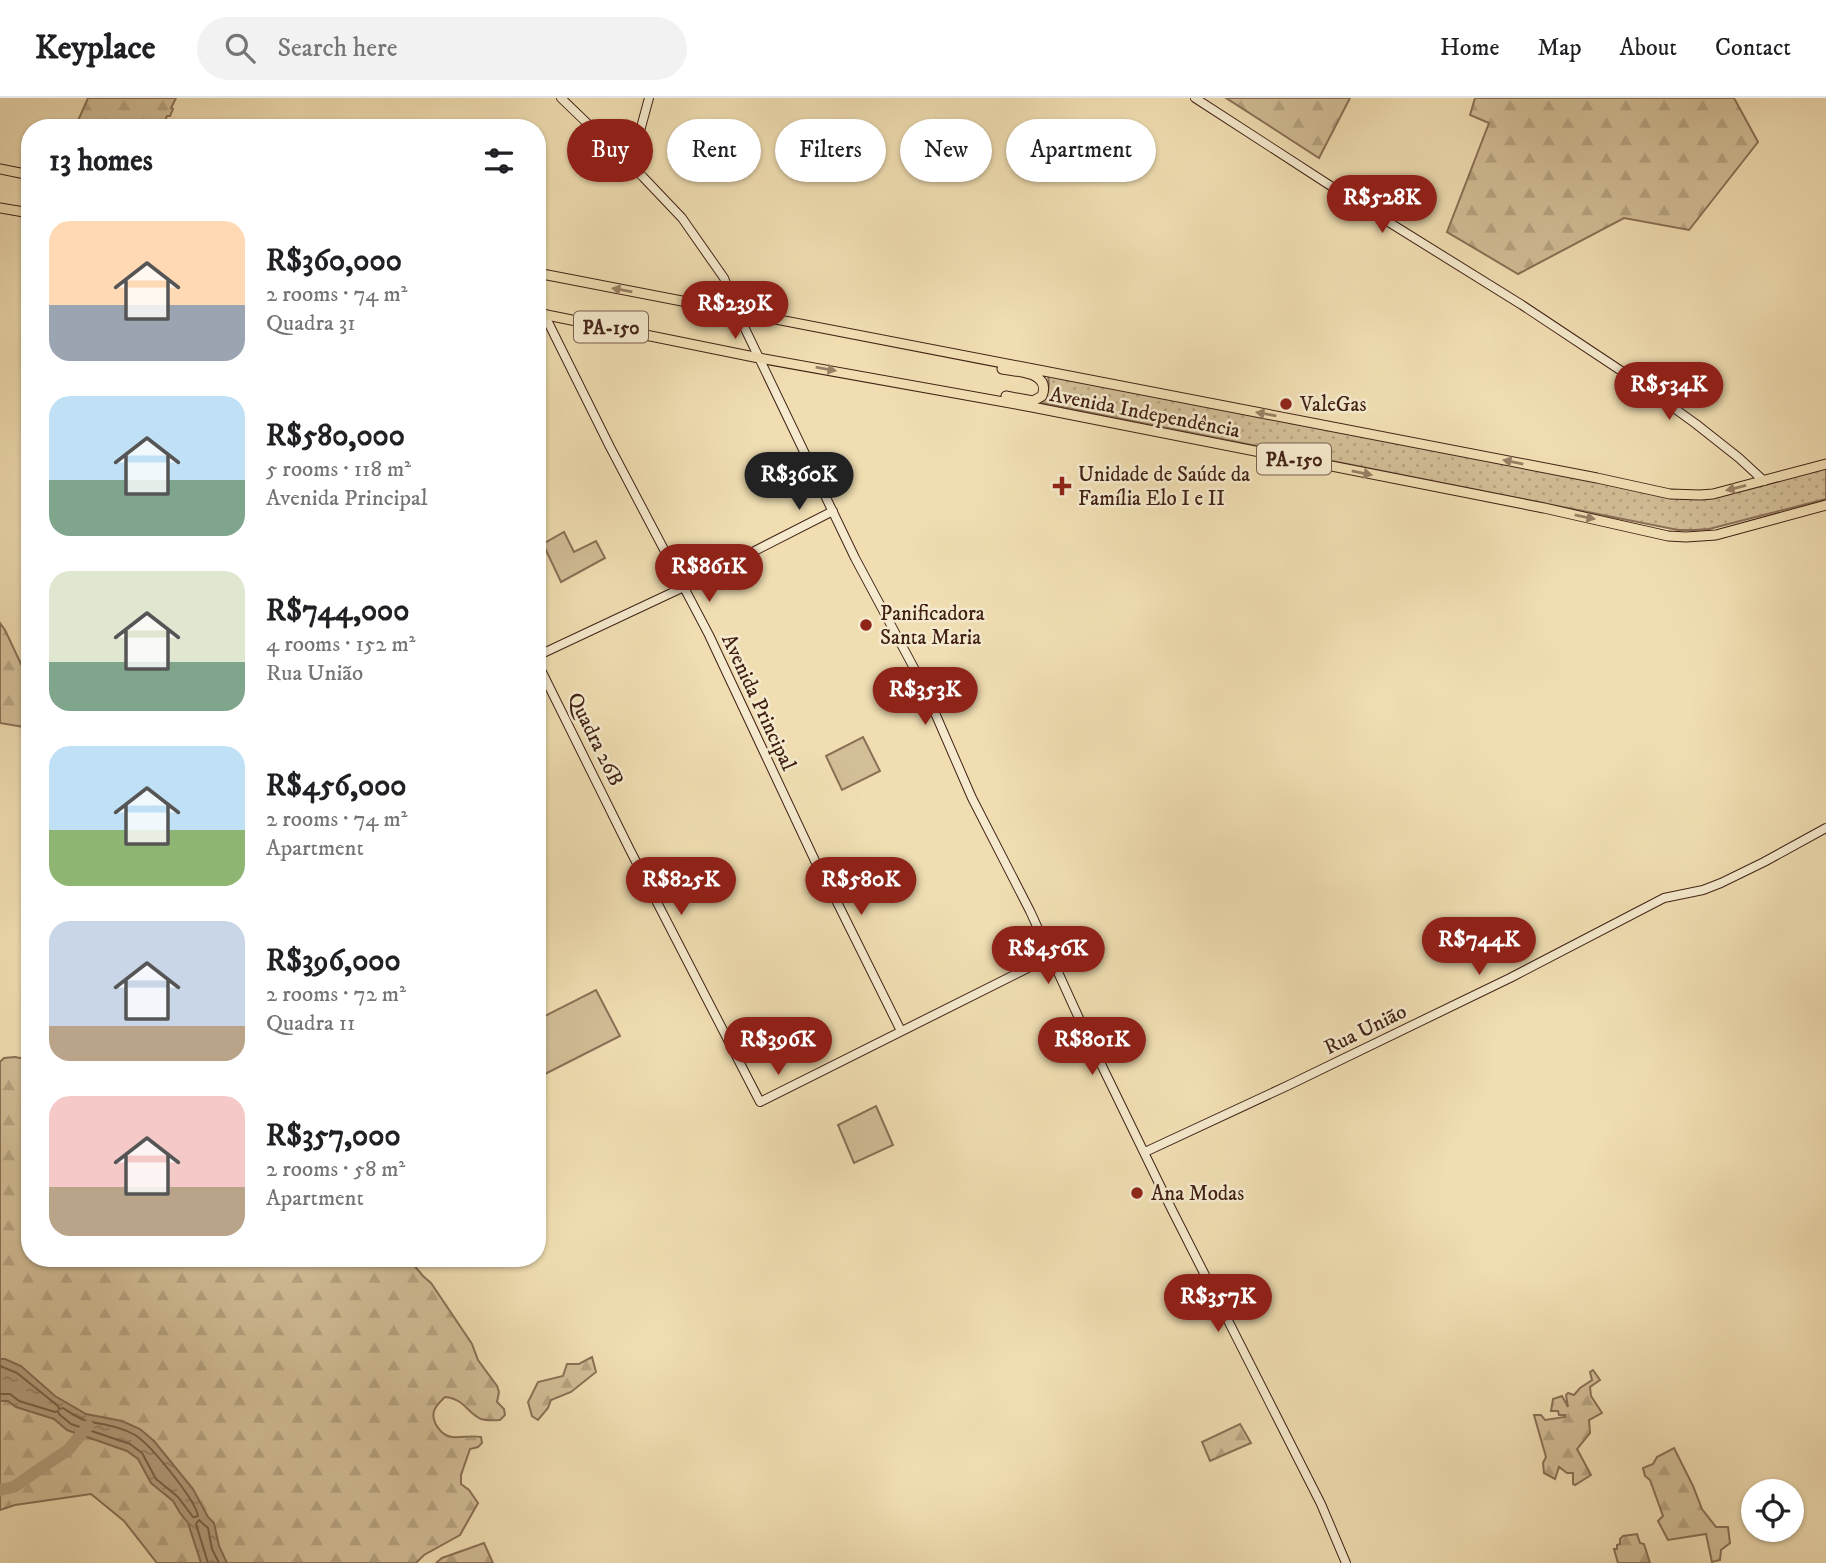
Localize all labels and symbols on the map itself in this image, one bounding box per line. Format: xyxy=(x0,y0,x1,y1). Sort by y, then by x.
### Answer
pin: R$528K xyxy=(1325,176,1439,235)
pin: R$239K xyxy=(678,282,792,341)
one-way arrow xyxy=(611,284,633,295)
road number: PA-150 xyxy=(574,312,648,342)
pin: R$534K xyxy=(1612,362,1726,422)
one-way arrow xyxy=(815,364,837,375)
street label: Avenida Independência xyxy=(1047,382,1242,444)
place label: ValeGas xyxy=(1299,392,1366,418)
marker: ValeGas xyxy=(1278,396,1294,412)
one-way arrow xyxy=(1255,408,1277,419)
road number: PA-150 xyxy=(1257,444,1331,474)
pin: R$360K xyxy=(742,452,856,512)
one-way arrow xyxy=(1502,457,1524,468)
place label: Unidade de Saúde da Família Elo I e II xyxy=(1078,462,1250,512)
one-way arrow xyxy=(1351,467,1373,478)
marker: Unidade de Saúde da Família Elo I e II xyxy=(1052,476,1072,496)
one-way arrow xyxy=(1725,483,1747,494)
one-way arrow xyxy=(1574,512,1596,523)
pin: R$861K xyxy=(652,545,766,604)
place label: Panificadora Santa Maria xyxy=(880,601,985,651)
marker: Panificadora Santa Maria xyxy=(858,617,874,633)
street label: Avenida Principal xyxy=(715,630,801,775)
pin: R$353K xyxy=(868,668,982,727)
street label: Quadra 26B xyxy=(561,688,629,790)
pin: R$825K xyxy=(624,858,738,917)
pin: R$580K xyxy=(804,858,918,917)
pin: R$744K xyxy=(1422,918,1536,977)
pin: R$456K xyxy=(991,926,1105,986)
street label: Rua União xyxy=(1320,999,1411,1061)
pin: R$396K xyxy=(721,1018,835,1077)
pin: R$801K xyxy=(1035,1018,1149,1077)
place label: Ana Modas xyxy=(1151,1181,1244,1207)
marker: Ana Modas xyxy=(1129,1185,1145,1201)
pin: R$357K xyxy=(1161,1274,1275,1334)

